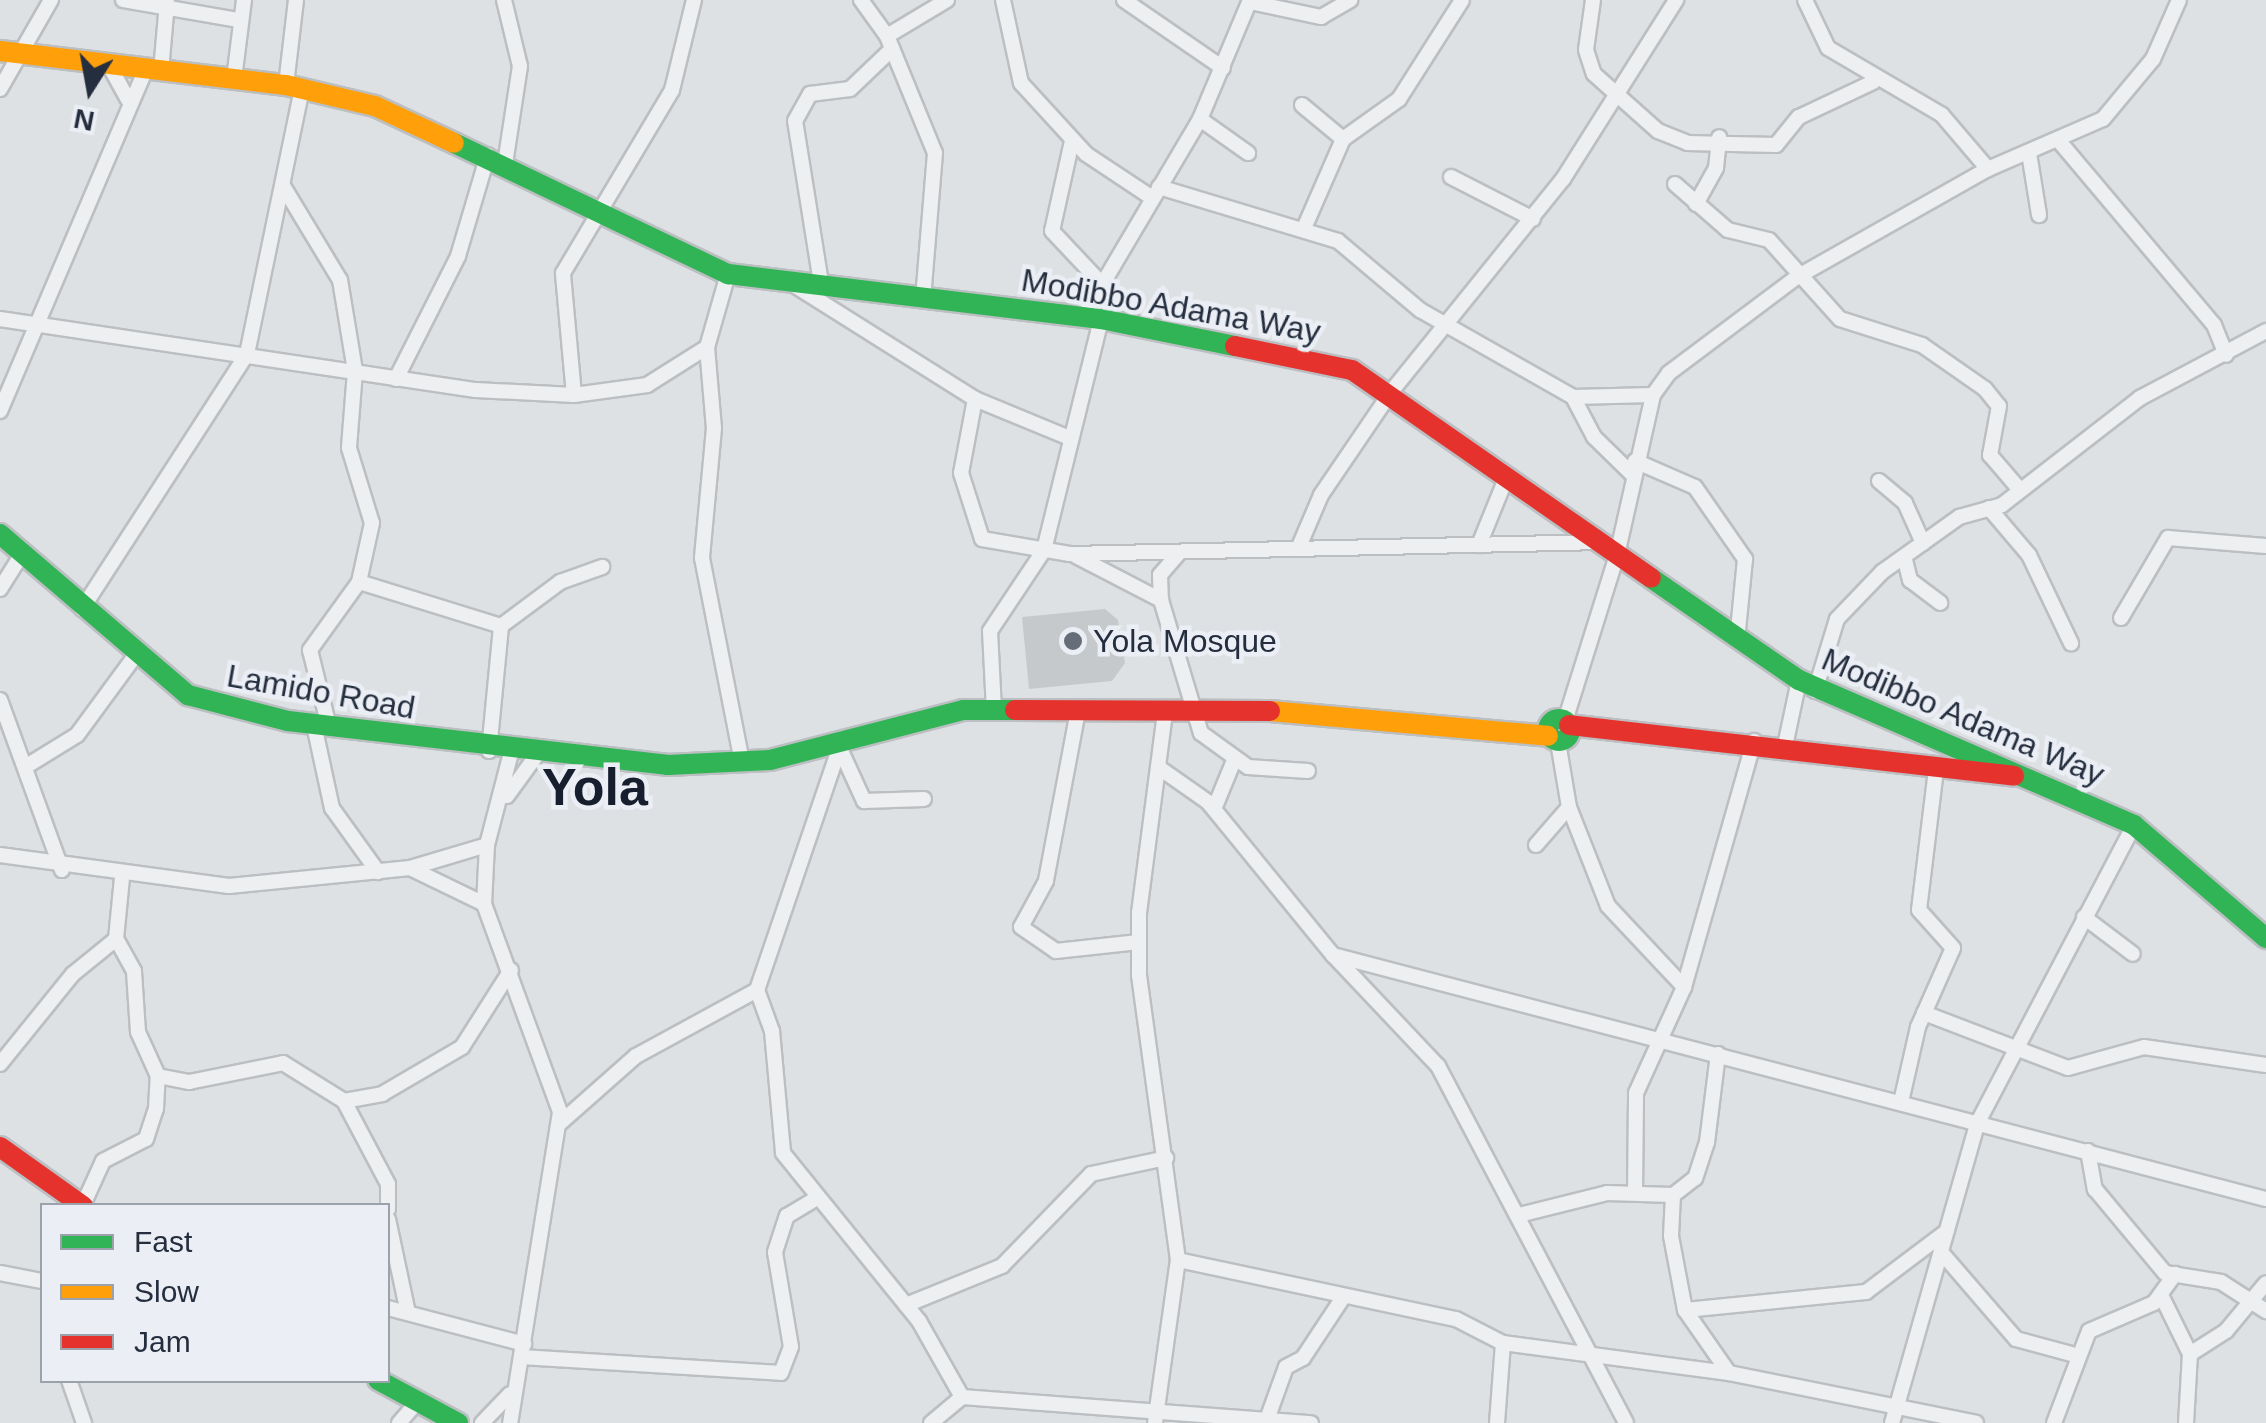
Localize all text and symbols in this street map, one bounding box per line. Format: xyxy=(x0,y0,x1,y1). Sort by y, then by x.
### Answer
north arrow xyxy=(40,40,140,140)
text: N xyxy=(71,103,97,137)
street label: Modibbo Adama Way xyxy=(1018,261,1324,351)
place label: Yola Mosque xyxy=(1093,622,1277,660)
marker: Yola Mosque xyxy=(1062,630,1084,652)
street label: Modibbo Adama Way xyxy=(1815,640,2111,794)
street label: Lamido Road xyxy=(224,657,418,727)
district label: Yola xyxy=(542,757,648,819)
legend xyxy=(40,1203,390,1383)
text: Fast xyxy=(134,1225,192,1258)
text: Slow xyxy=(134,1275,199,1308)
text: Jam xyxy=(134,1325,191,1358)

